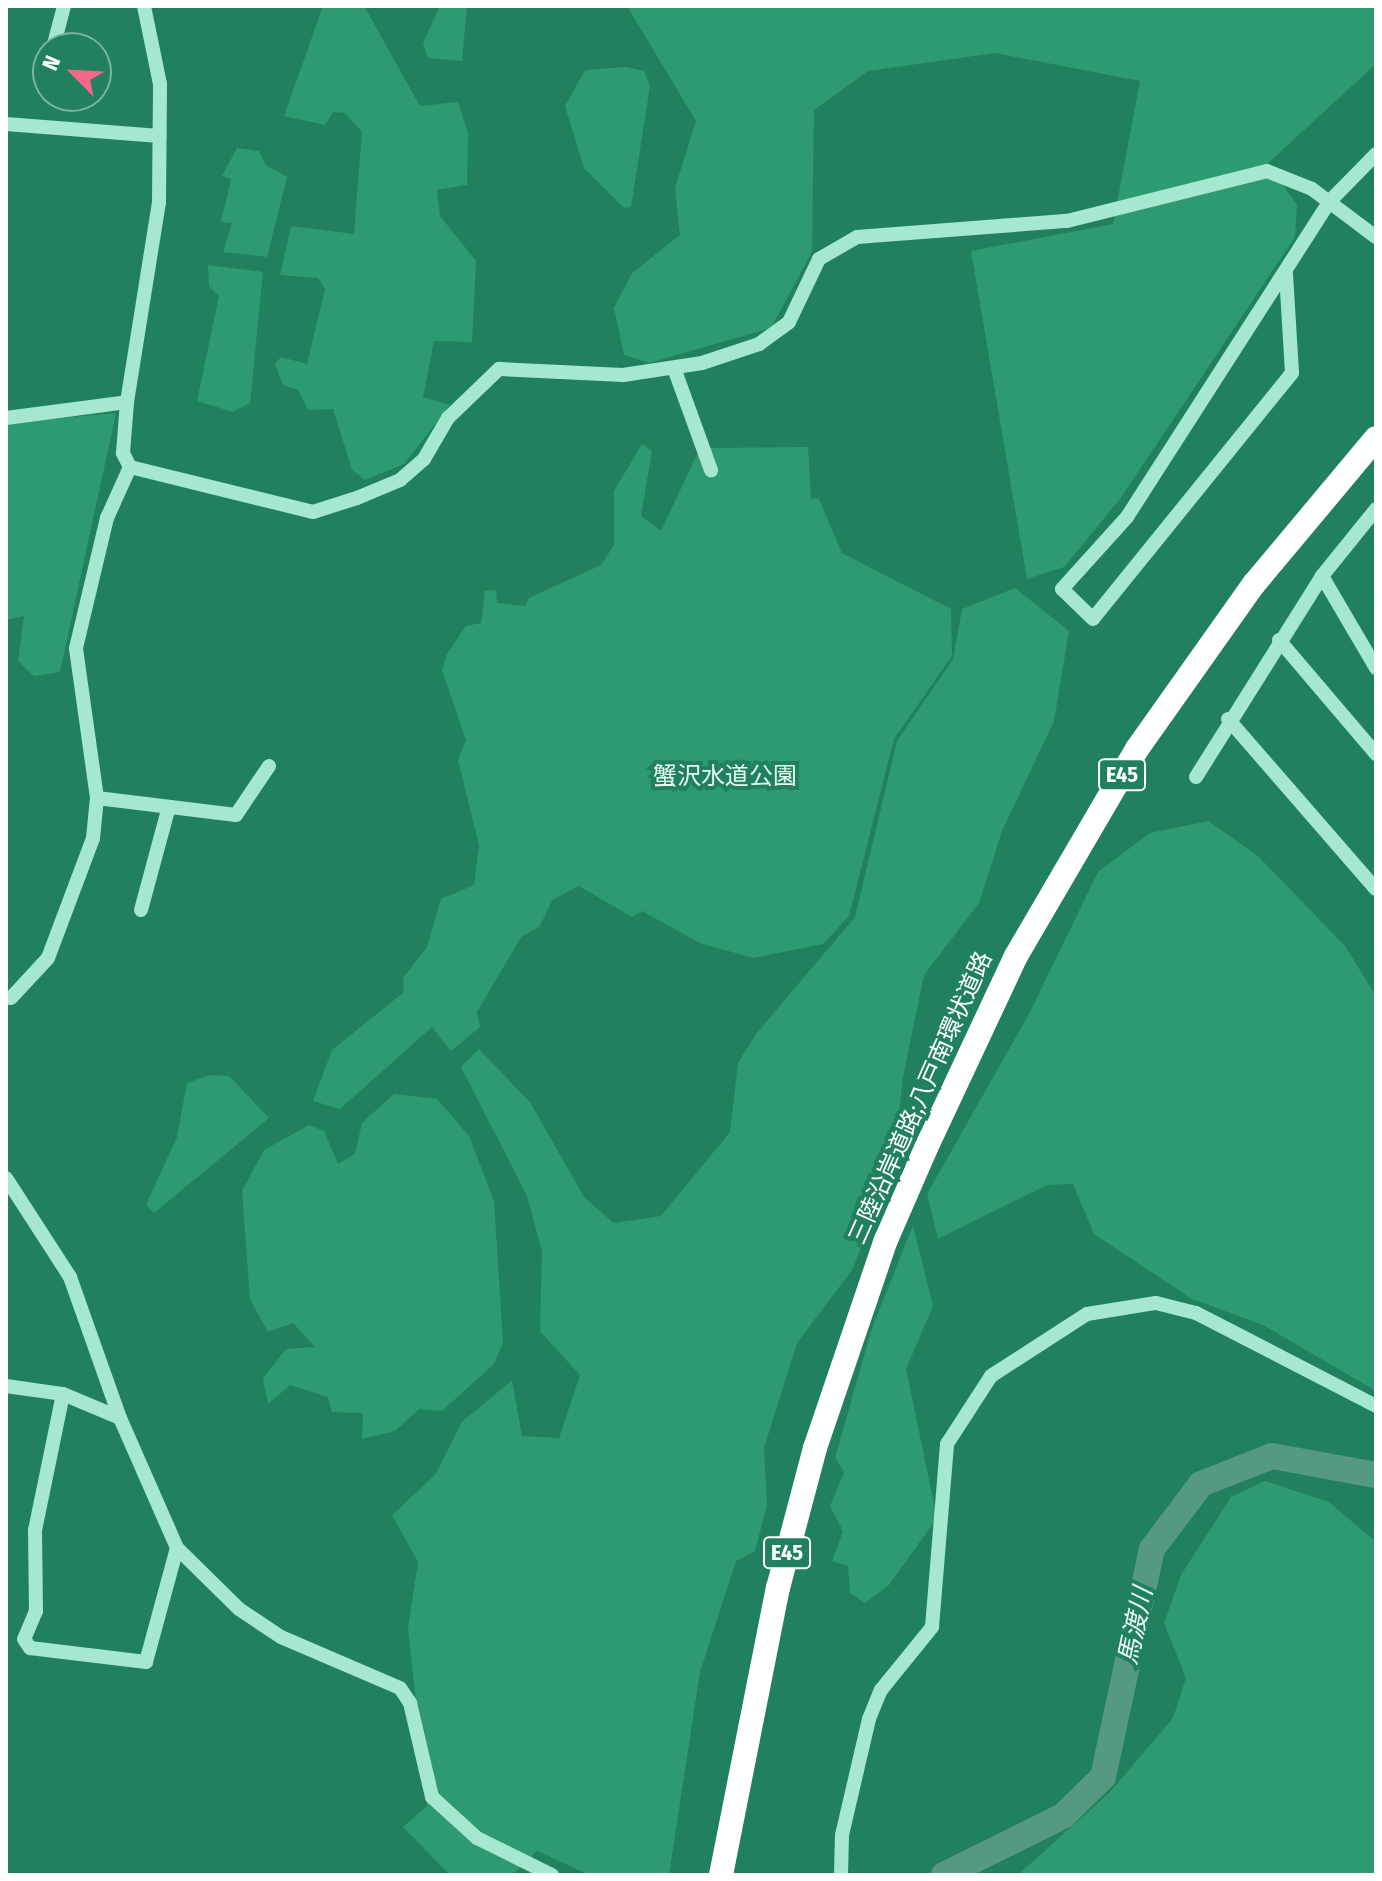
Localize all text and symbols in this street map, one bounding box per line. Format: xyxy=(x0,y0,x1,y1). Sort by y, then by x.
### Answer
north arrow xyxy=(32,32,112,112)
text: N xyxy=(36,51,66,74)
road number: E45 xyxy=(1098,757,1146,793)
park label: 蟹沢水道公園 xyxy=(653,763,797,791)
street label: 三陸沿岸道路;八戸南環状道路 xyxy=(843,947,999,1249)
road number: E45 xyxy=(763,1535,811,1571)
water label: 馬渡川 xyxy=(1113,1585,1159,1667)

